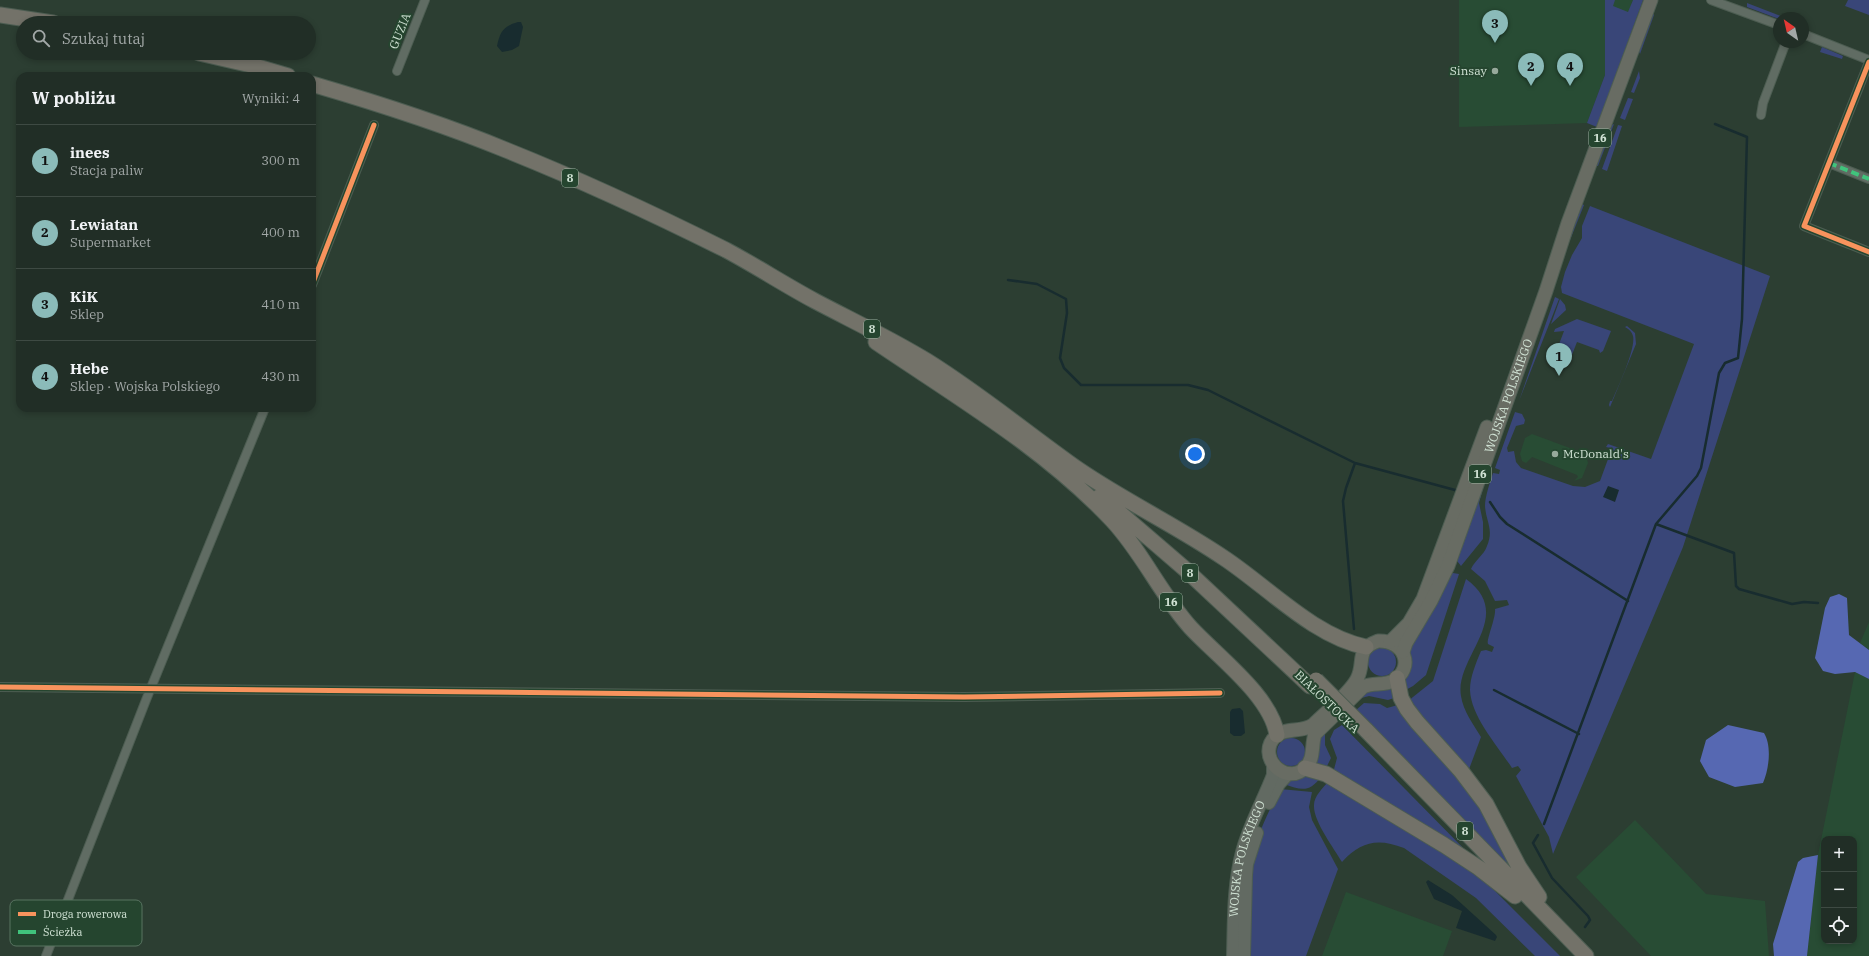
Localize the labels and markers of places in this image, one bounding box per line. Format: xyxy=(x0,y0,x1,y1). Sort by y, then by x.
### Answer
pin: 3 xyxy=(1482,10,1508,43)
pin: 2 xyxy=(1518,53,1544,86)
pin: 4 xyxy=(1557,53,1583,86)
place label: Sinsay xyxy=(1450,63,1488,78)
marker: Sinsay xyxy=(1490,66,1500,76)
pin: 1 xyxy=(1546,343,1572,376)
place label: McDonald's xyxy=(1563,446,1629,461)
marker: McDonald's xyxy=(1550,449,1560,459)

